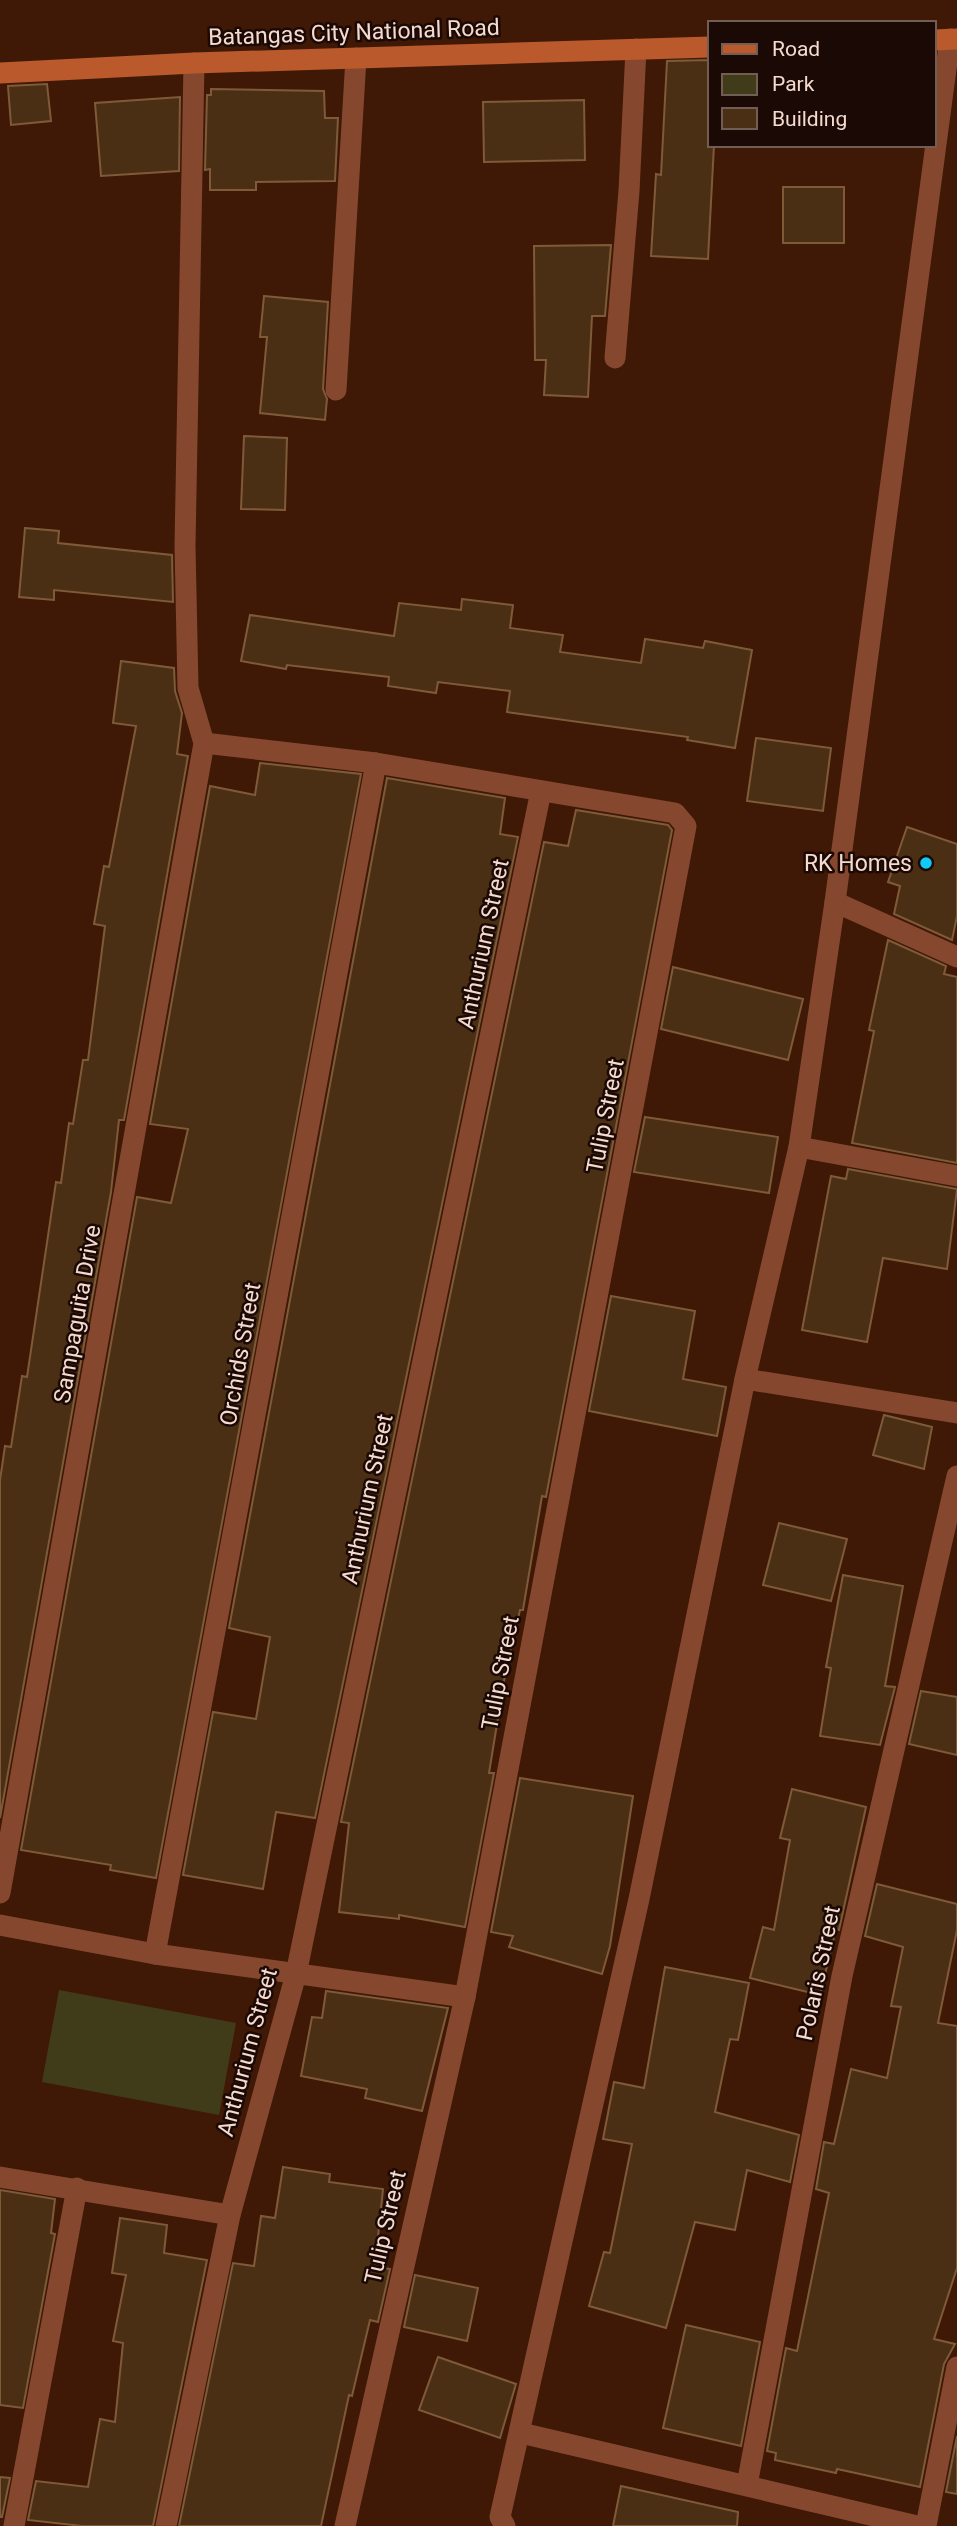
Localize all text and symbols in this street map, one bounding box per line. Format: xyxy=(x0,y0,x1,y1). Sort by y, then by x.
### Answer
street label: Batangas City National Road xyxy=(208,14,500,51)
legend xyxy=(708,21,936,147)
text: Road xyxy=(772,37,820,61)
text: Park xyxy=(772,72,815,96)
text: Building xyxy=(772,107,847,131)
place label: RK Homes xyxy=(804,850,912,877)
marker: RK Homes xyxy=(918,855,934,871)
street label: Anthurium Street xyxy=(452,857,515,1032)
street label: Tulip Street xyxy=(581,1057,630,1176)
street label: Sampaguita Drive xyxy=(49,1223,106,1405)
street label: Orchids Street xyxy=(215,1280,266,1428)
street label: Anthurium Street xyxy=(336,1412,399,1587)
street label: Tulip Street xyxy=(476,1614,525,1733)
street label: Polaris Street xyxy=(791,1903,846,2043)
street label: Anthurium Street xyxy=(212,1965,283,2139)
street label: Tulip Street xyxy=(359,2168,412,2287)

